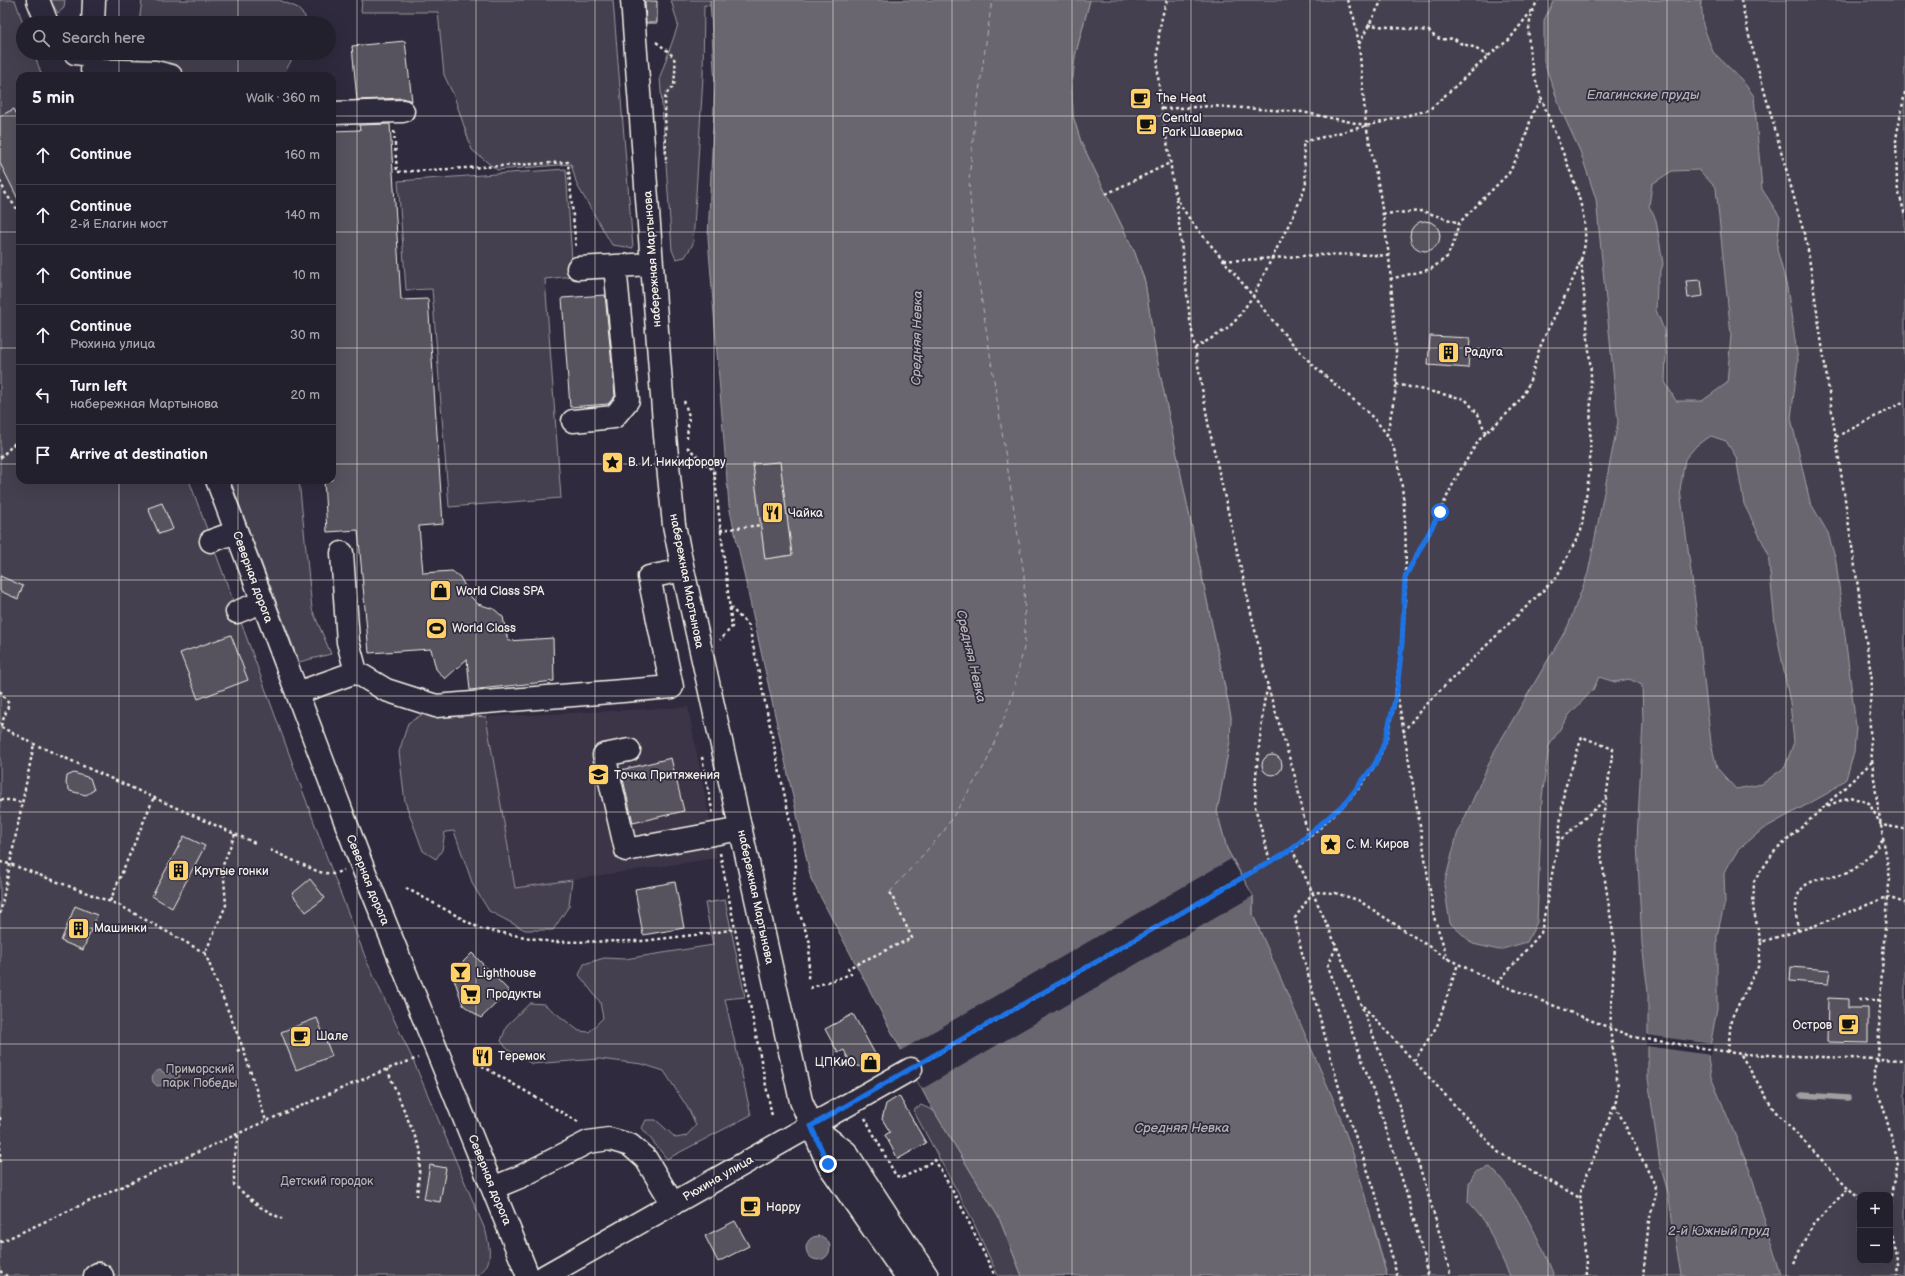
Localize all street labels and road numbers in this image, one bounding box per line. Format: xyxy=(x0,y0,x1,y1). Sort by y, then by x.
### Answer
street label: набережная Мартынова xyxy=(640,190,665,328)
street label: набережная Мартынова xyxy=(666,512,707,650)
street label: Северная дорога xyxy=(229,529,276,625)
street label: набережная Мартынова xyxy=(734,829,777,966)
street label: Северная дорога xyxy=(343,833,393,928)
street label: Северная дорога xyxy=(465,1133,515,1228)
street label: Рюхина улица xyxy=(680,1152,756,1205)

